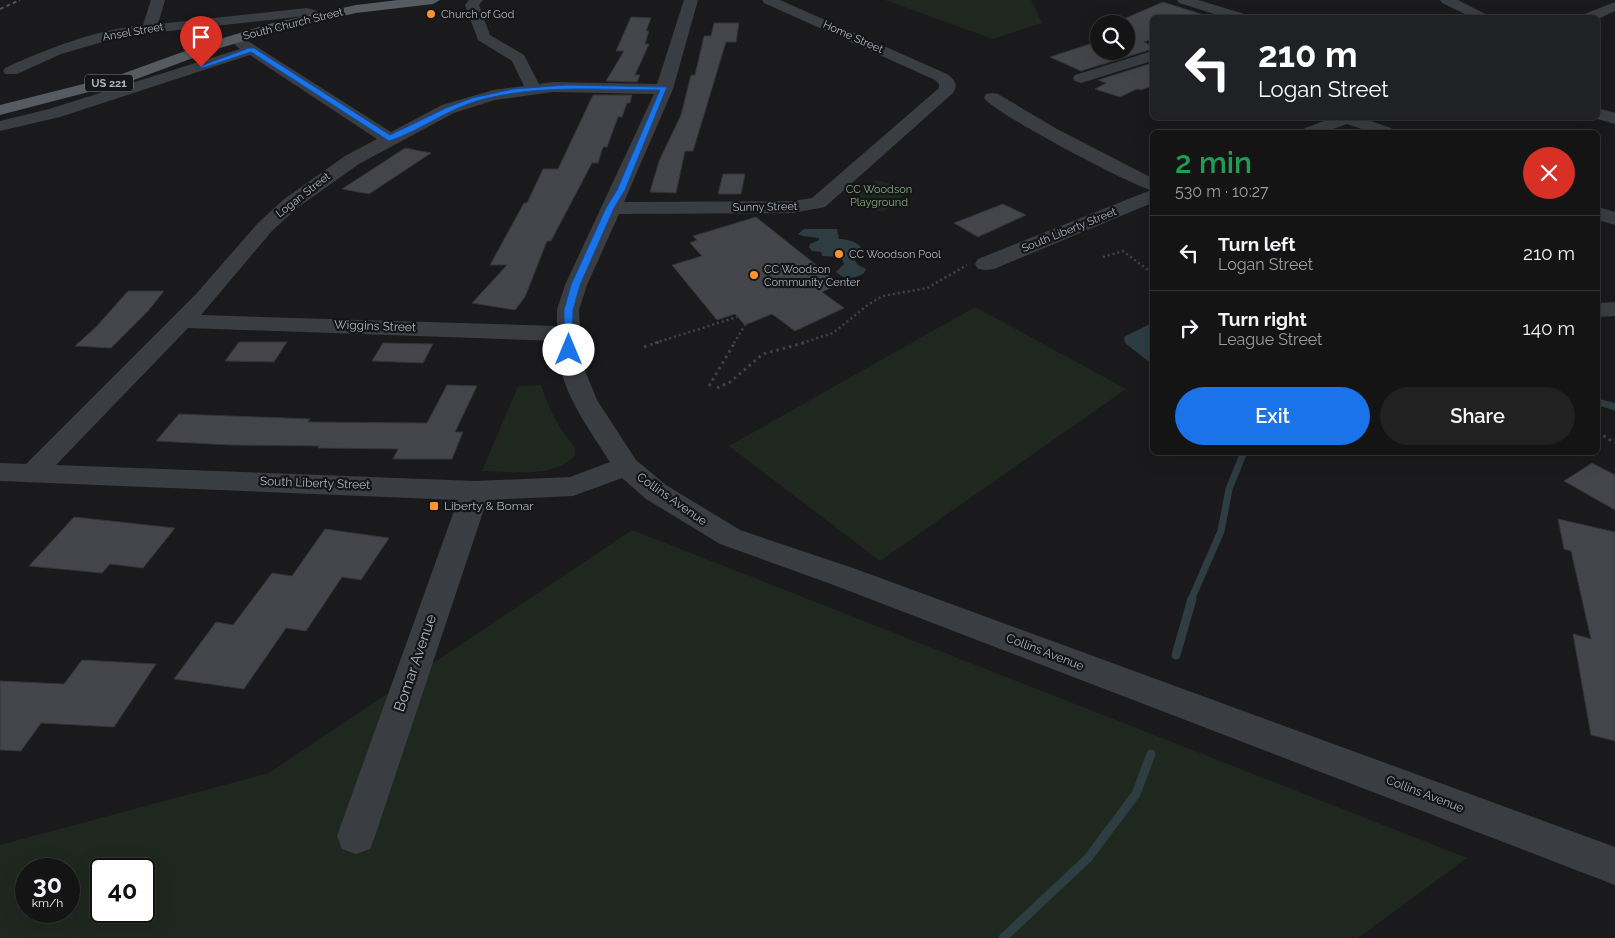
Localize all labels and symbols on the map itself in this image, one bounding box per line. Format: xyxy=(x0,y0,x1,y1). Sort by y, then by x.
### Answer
street label: South Church Street xyxy=(242,5,345,43)
marker: Church of God xyxy=(425,8,437,20)
place label: Church of God xyxy=(441,8,514,21)
pin xyxy=(180,16,222,67)
street label: Home Street xyxy=(821,18,885,56)
street label: Ansel Street xyxy=(102,20,165,44)
road number: US 221 xyxy=(85,75,133,92)
street label: Logan Street xyxy=(273,170,333,220)
park label: CC Woodson Playground xyxy=(846,183,912,209)
street label: Sunny Street xyxy=(732,200,798,214)
street label: South Liberty Street xyxy=(1020,205,1119,255)
marker: CC Woodson Pool xyxy=(833,248,845,260)
place label: CC Woodson Pool xyxy=(849,248,941,261)
place label: CC Woodson Community Center xyxy=(764,263,860,289)
marker: CC Woodson Community Center xyxy=(748,269,760,281)
street label: Wiggins Street xyxy=(334,318,416,334)
position arrow xyxy=(542,323,594,375)
street label: Collins Avenue xyxy=(634,470,710,528)
street label: South Liberty Street xyxy=(260,474,370,492)
place label: Liberty & Bomar xyxy=(444,499,534,513)
marker: Liberty & Bomar xyxy=(428,500,440,512)
street label: Bomar Avenue xyxy=(390,612,440,714)
street label: Collins Avenue xyxy=(1004,631,1086,673)
street label: Collins Avenue xyxy=(1384,773,1466,815)
speed limit sign: 40 xyxy=(90,858,155,923)

